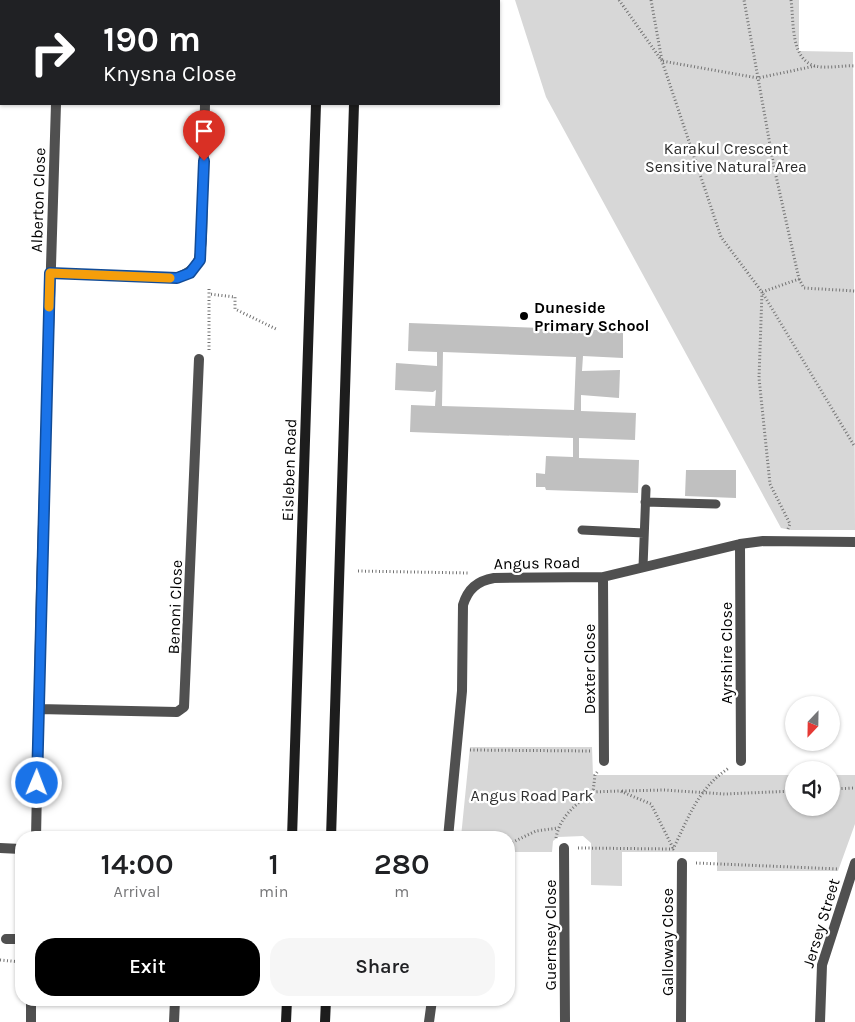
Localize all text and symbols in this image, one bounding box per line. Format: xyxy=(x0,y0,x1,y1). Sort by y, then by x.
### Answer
text: 190 m xyxy=(103,19,201,60)
icon: right xyxy=(20,20,85,85)
text: Knysna Close xyxy=(103,61,237,87)
pin xyxy=(183,110,225,161)
icon: arrive xyxy=(190,117,218,145)
park label: Karakul Crescent Sensitive Natural Area xyxy=(645,139,807,176)
street label: Alberton Close xyxy=(27,147,49,253)
place label: Duneside Primary School xyxy=(534,298,649,335)
marker: Duneside Primary School xyxy=(518,310,530,322)
street label: Eisleben Road xyxy=(278,418,300,522)
street label: Angus Road xyxy=(494,553,580,573)
street label: Benoni Close xyxy=(164,559,186,655)
street label: Ayrshire Close xyxy=(717,602,736,704)
street label: Dexter Close xyxy=(580,624,599,714)
north arrow xyxy=(785,696,840,751)
map controls xyxy=(785,696,840,816)
position arrow xyxy=(10,756,62,808)
button: sound xyxy=(785,761,840,816)
park label: Angus Road Park xyxy=(471,786,593,805)
text: 14:00 xyxy=(100,846,174,882)
text: 1 xyxy=(268,846,279,882)
text: 280 xyxy=(374,846,430,882)
street label: Jersey Street xyxy=(798,876,844,970)
street label: Guernsey Close xyxy=(541,879,560,991)
text: Arrival xyxy=(114,882,160,901)
text: min xyxy=(259,882,288,901)
text: m xyxy=(394,882,409,901)
street label: Galloway Close xyxy=(658,888,677,996)
button: Exit xyxy=(35,938,260,996)
button: Share xyxy=(270,938,495,996)

